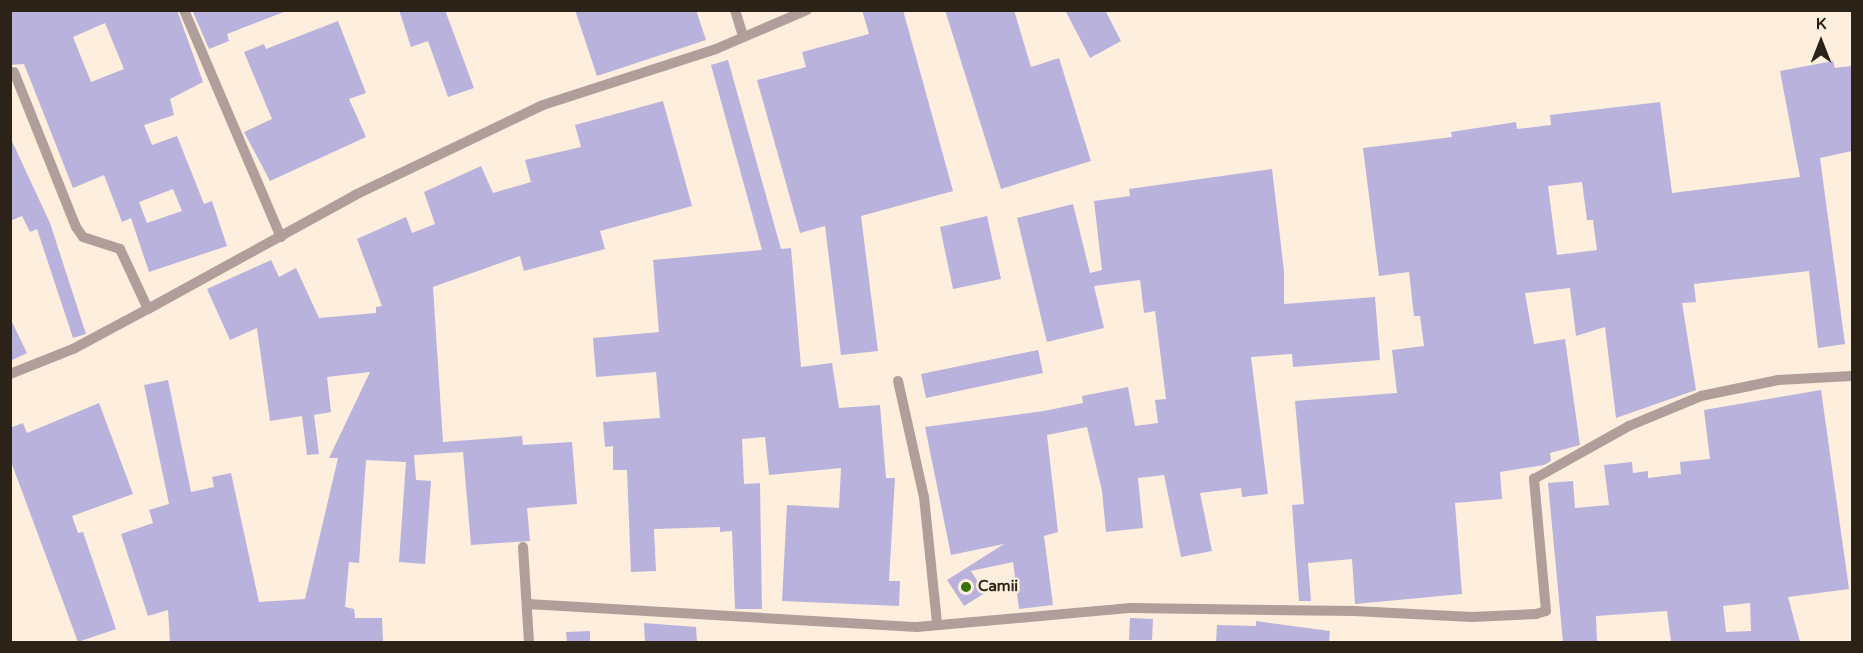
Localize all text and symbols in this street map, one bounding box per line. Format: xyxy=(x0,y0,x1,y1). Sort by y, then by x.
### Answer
north arrow xyxy=(1791,12,1851,72)
text: K xyxy=(1816,14,1826,34)
place label: Camii xyxy=(978,578,1018,596)
marker: Camii xyxy=(959,580,973,594)

